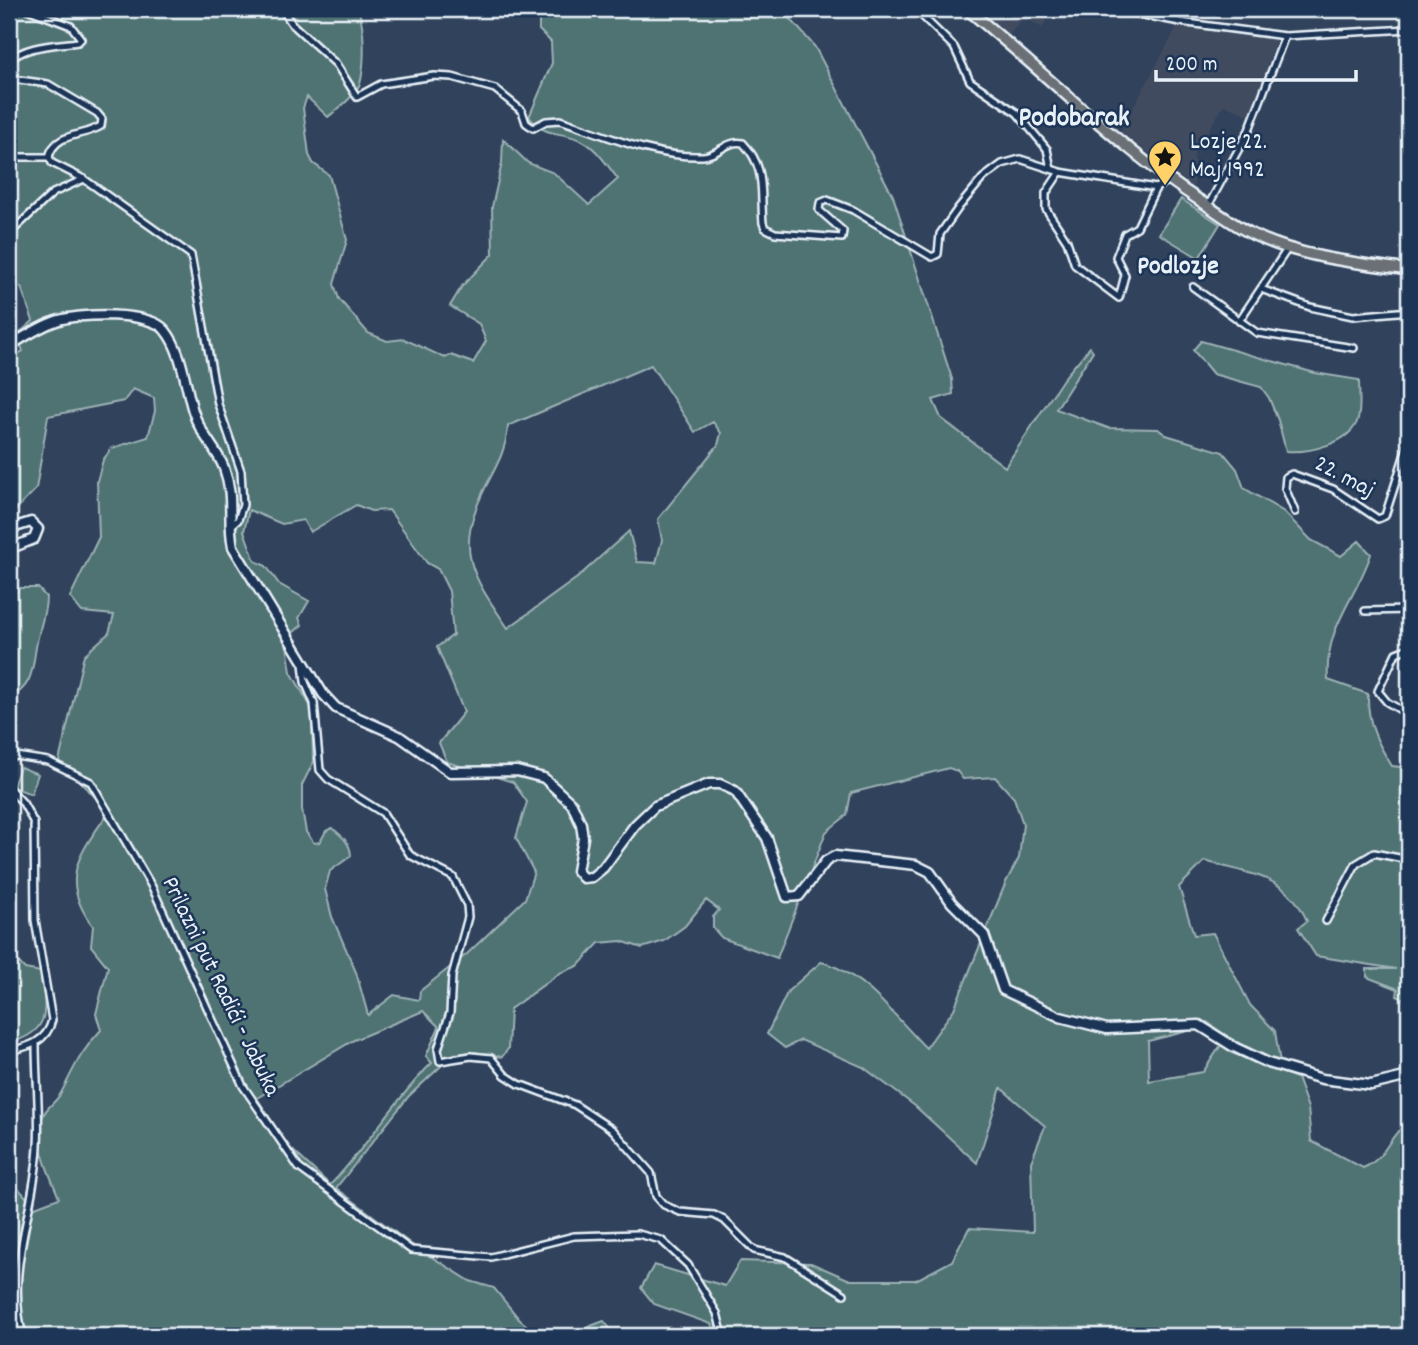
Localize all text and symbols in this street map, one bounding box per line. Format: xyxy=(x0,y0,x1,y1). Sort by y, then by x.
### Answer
scale bar xyxy=(1156,38,1355,82)
text: 200 m xyxy=(1166,51,1217,81)
district label: Podobarak xyxy=(1018,100,1130,140)
place label: Lozje 22. Maj 1992 xyxy=(1190,126,1267,188)
place icon: Lozje 22. Maj 1992 xyxy=(1146,138,1184,187)
district label: Podlozje xyxy=(1137,249,1219,286)
street label: 22. maj xyxy=(1308,448,1380,508)
street label: Prilazni put Radići - Jabuka xyxy=(152,871,288,1103)

